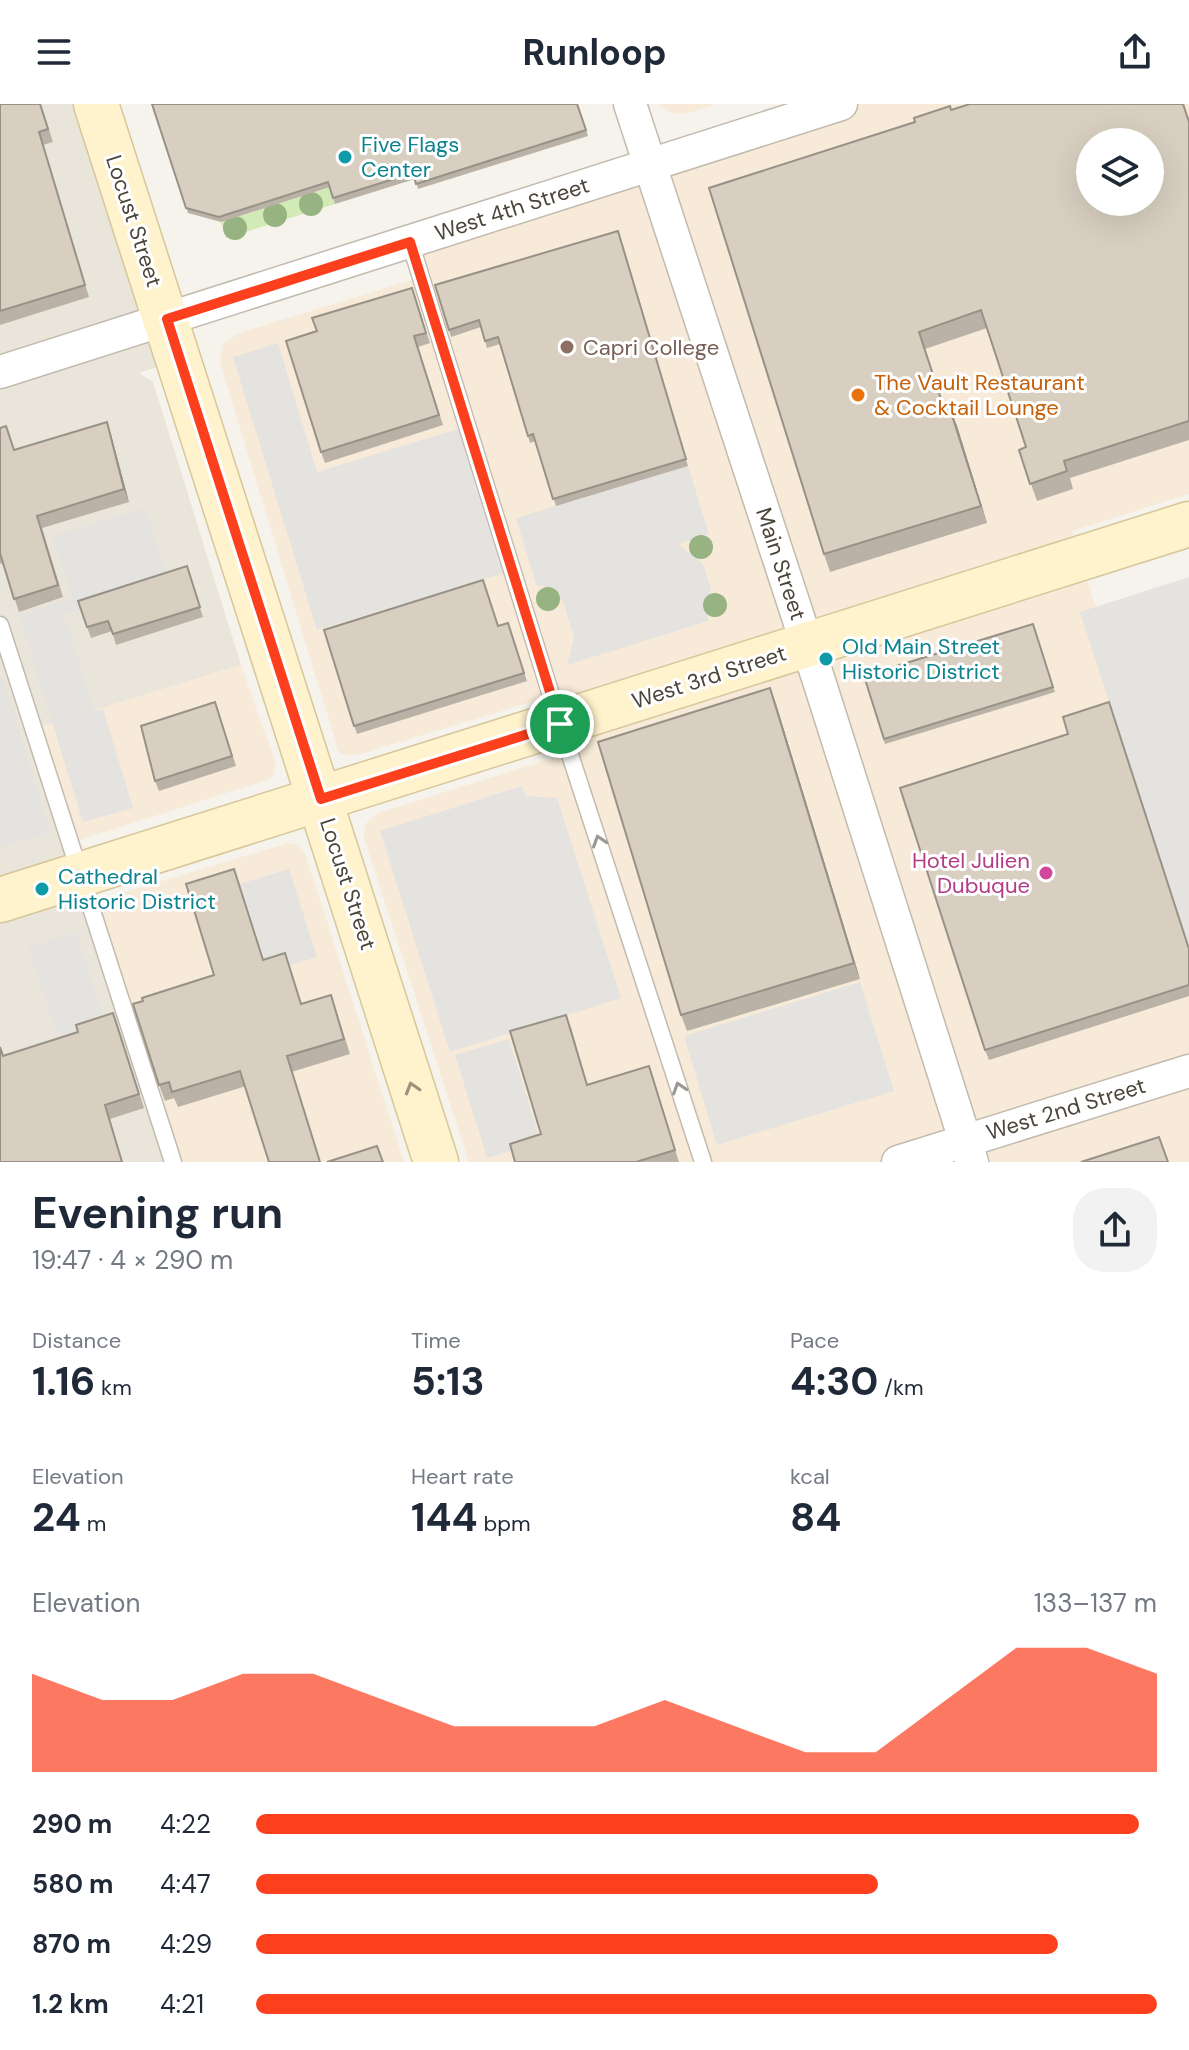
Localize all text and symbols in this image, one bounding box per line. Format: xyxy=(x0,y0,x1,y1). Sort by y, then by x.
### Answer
text: Runloop xyxy=(522,29,667,76)
icon: menu xyxy=(32,30,76,74)
icon: share xyxy=(1113,30,1157,74)
map controls xyxy=(1076,128,1164,216)
button: layers xyxy=(1076,128,1164,216)
place label: Five Flags Center xyxy=(361,130,459,184)
marker: Five Flags Center xyxy=(336,148,354,166)
street label: Locust Street xyxy=(99,151,169,291)
street label: West 4th Street xyxy=(431,170,593,248)
place label: Capri College xyxy=(583,333,719,362)
marker: Capri College xyxy=(558,338,576,356)
place label: The Vault Restaurant & Cocktail Lounge xyxy=(874,368,1085,422)
marker: The Vault Restaurant & Cocktail Lounge xyxy=(849,386,867,404)
street label: Main Street xyxy=(749,504,813,624)
place label: Old Main Street Historic District xyxy=(842,632,1000,686)
street label: West 3rd Street xyxy=(628,638,790,716)
marker: Old Main Street Historic District xyxy=(817,650,835,668)
pin xyxy=(526,690,594,758)
icon: arrive xyxy=(538,702,582,746)
street label: Locust Street xyxy=(313,814,383,954)
one-way arrow xyxy=(592,834,608,848)
place label: Hotel Julien Dubuque xyxy=(912,846,1030,900)
place label: Cathedral Historic District xyxy=(58,862,216,916)
marker: Hotel Julien Dubuque xyxy=(1037,864,1055,882)
marker: Cathedral Historic District xyxy=(33,880,51,898)
street label: West 2nd Street xyxy=(983,1071,1149,1147)
one-way arrow xyxy=(405,1081,421,1095)
one-way arrow xyxy=(673,1081,689,1095)
text: Evening run xyxy=(32,1184,283,1242)
button: share xyxy=(1073,1188,1157,1272)
text: 19:47 · 4 × 290 m xyxy=(32,1243,233,1277)
text: Distance xyxy=(32,1326,121,1355)
text: Time xyxy=(411,1326,461,1355)
text: Pace xyxy=(790,1326,839,1355)
text: 1.16 xyxy=(32,1355,95,1407)
text: 5:13 xyxy=(411,1355,485,1407)
text: 4:30 xyxy=(790,1355,878,1407)
text: km xyxy=(95,1373,132,1402)
text: /km xyxy=(878,1373,924,1402)
text: Elevation xyxy=(32,1462,124,1491)
text: Heart rate xyxy=(411,1462,514,1491)
text: kcal xyxy=(790,1462,830,1491)
text: 24 xyxy=(32,1491,81,1543)
text: 144 xyxy=(411,1491,478,1543)
text: 84 xyxy=(790,1491,841,1543)
text: m xyxy=(81,1509,106,1538)
text: bpm xyxy=(478,1509,531,1538)
text: Elevation xyxy=(32,1586,140,1620)
text: 133–137 m xyxy=(1034,1586,1157,1620)
text: 290 m xyxy=(32,1807,112,1841)
text: 4:22 xyxy=(160,1807,211,1841)
text: 580 m xyxy=(32,1867,114,1901)
text: 4:47 xyxy=(160,1867,211,1901)
text: 870 m xyxy=(32,1927,111,1961)
text: 4:29 xyxy=(160,1927,212,1961)
text: 1.2 km xyxy=(32,1987,109,2021)
text: 4:21 xyxy=(160,1987,204,2021)

